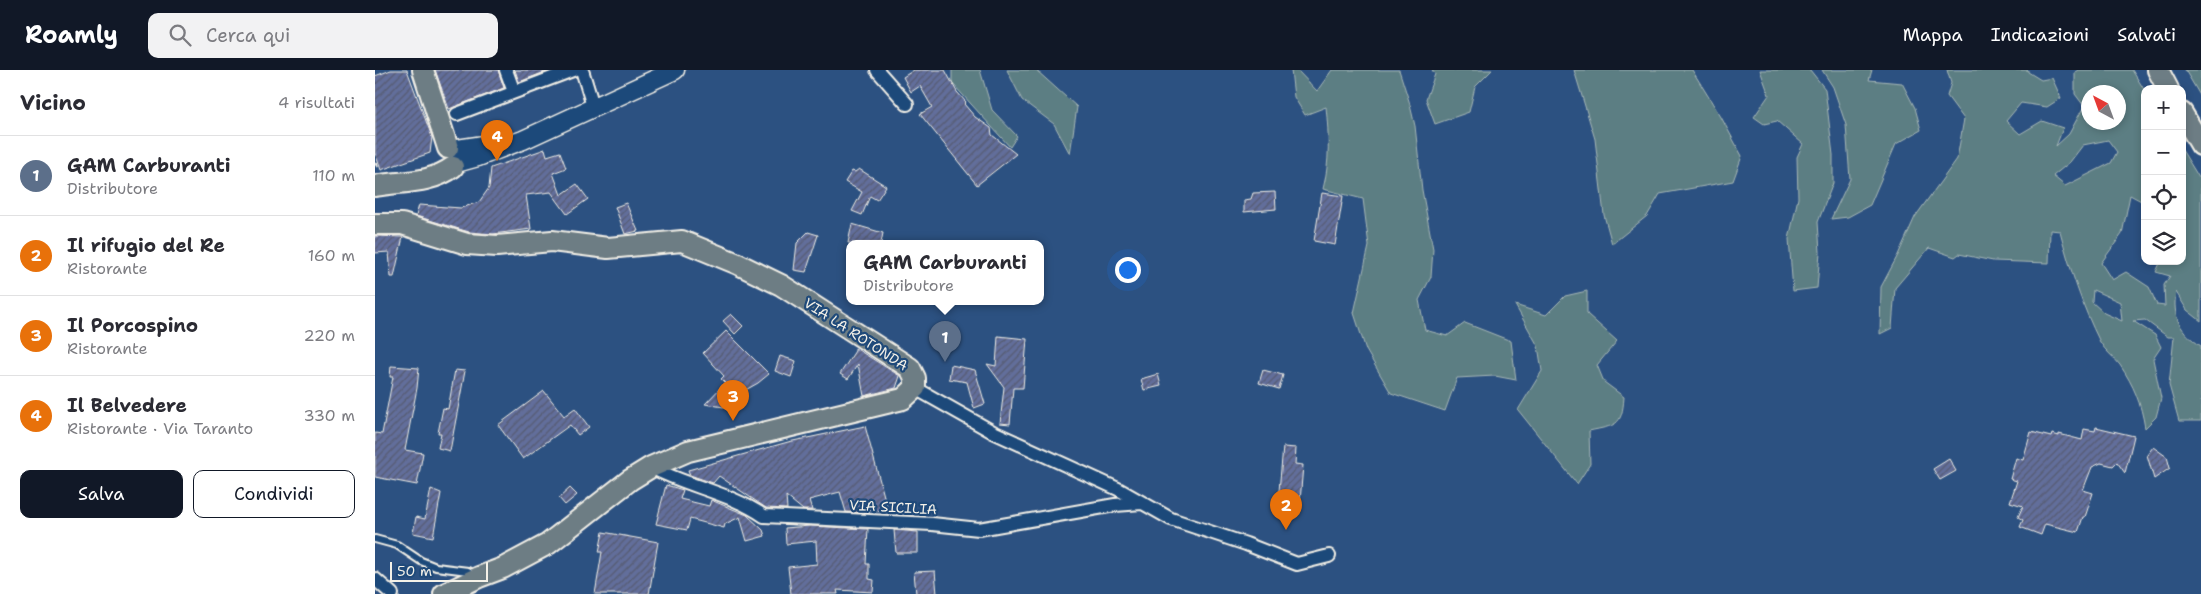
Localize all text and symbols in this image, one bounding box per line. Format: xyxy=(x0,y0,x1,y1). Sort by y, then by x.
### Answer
search box xyxy=(148,13,498,58)
text: Roamly xyxy=(25,19,118,51)
icon: search xyxy=(166,21,194,49)
text: Cerca qui xyxy=(206,23,290,48)
text: Mappa xyxy=(1903,23,1963,47)
text: Indicazioni xyxy=(1991,23,2089,47)
text: Salvati xyxy=(2117,23,2176,47)
north arrow xyxy=(2081,85,2126,130)
map controls xyxy=(2141,85,2186,265)
button: + xyxy=(2141,85,2186,130)
text: Vicino xyxy=(20,89,86,117)
text: 4 risultati xyxy=(278,92,355,113)
pin: 4 xyxy=(481,120,513,161)
button: − xyxy=(2141,130,2186,175)
text: GAM Carburanti xyxy=(67,153,231,178)
text: 1 xyxy=(32,165,40,186)
text: 110 m xyxy=(312,165,355,186)
button: locate xyxy=(2141,175,2186,220)
text: Distributore xyxy=(67,178,158,199)
button: layers xyxy=(2141,220,2186,265)
text: Il rifugio del Re xyxy=(67,233,225,258)
popup xyxy=(846,240,1044,305)
text: 2 xyxy=(30,245,42,266)
text: 160 m xyxy=(308,245,355,266)
text: GAM Carburanti xyxy=(863,250,1027,275)
your location xyxy=(1115,257,1141,283)
text: Ristorante xyxy=(67,258,148,279)
text: Distributore xyxy=(863,275,954,296)
street label: VIA LA ROTONDA xyxy=(801,294,911,374)
text: Il Porcospino xyxy=(67,313,198,338)
pin: 1 xyxy=(929,321,961,362)
text: 3 xyxy=(30,325,42,346)
text: 220 m xyxy=(303,325,355,346)
text: Ristorante xyxy=(67,338,148,359)
pin: 3 xyxy=(717,380,749,421)
text: Il Belvedere xyxy=(67,393,187,418)
text: 4 xyxy=(30,405,42,426)
text: 330 m xyxy=(303,405,355,426)
text: Ristorante · Via Taranto xyxy=(67,418,253,439)
button: Salva xyxy=(20,470,183,518)
button: Condividi xyxy=(193,470,355,518)
pin: 2 xyxy=(1270,489,1302,530)
street label: VIA SICILIA xyxy=(849,496,937,518)
scale bar xyxy=(390,559,487,582)
text: 50 m xyxy=(397,562,432,580)

